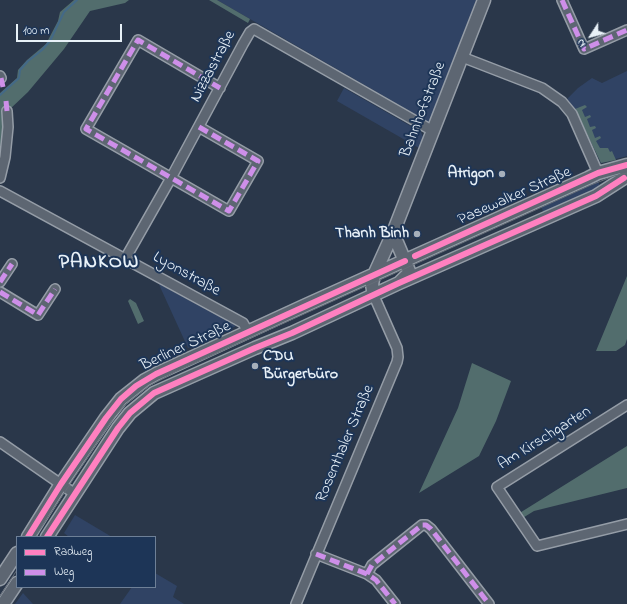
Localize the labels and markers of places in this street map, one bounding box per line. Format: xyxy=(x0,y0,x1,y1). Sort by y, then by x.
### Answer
place label: Atrigon xyxy=(448,164,494,184)
marker: Atrigon xyxy=(497,169,507,179)
place label: Thanh Binh xyxy=(335,224,409,244)
marker: Thanh Binh xyxy=(412,229,422,239)
place label: CDU Bürgerbüro xyxy=(263,347,338,385)
marker: CDU Bürgerbüro xyxy=(250,361,260,371)

